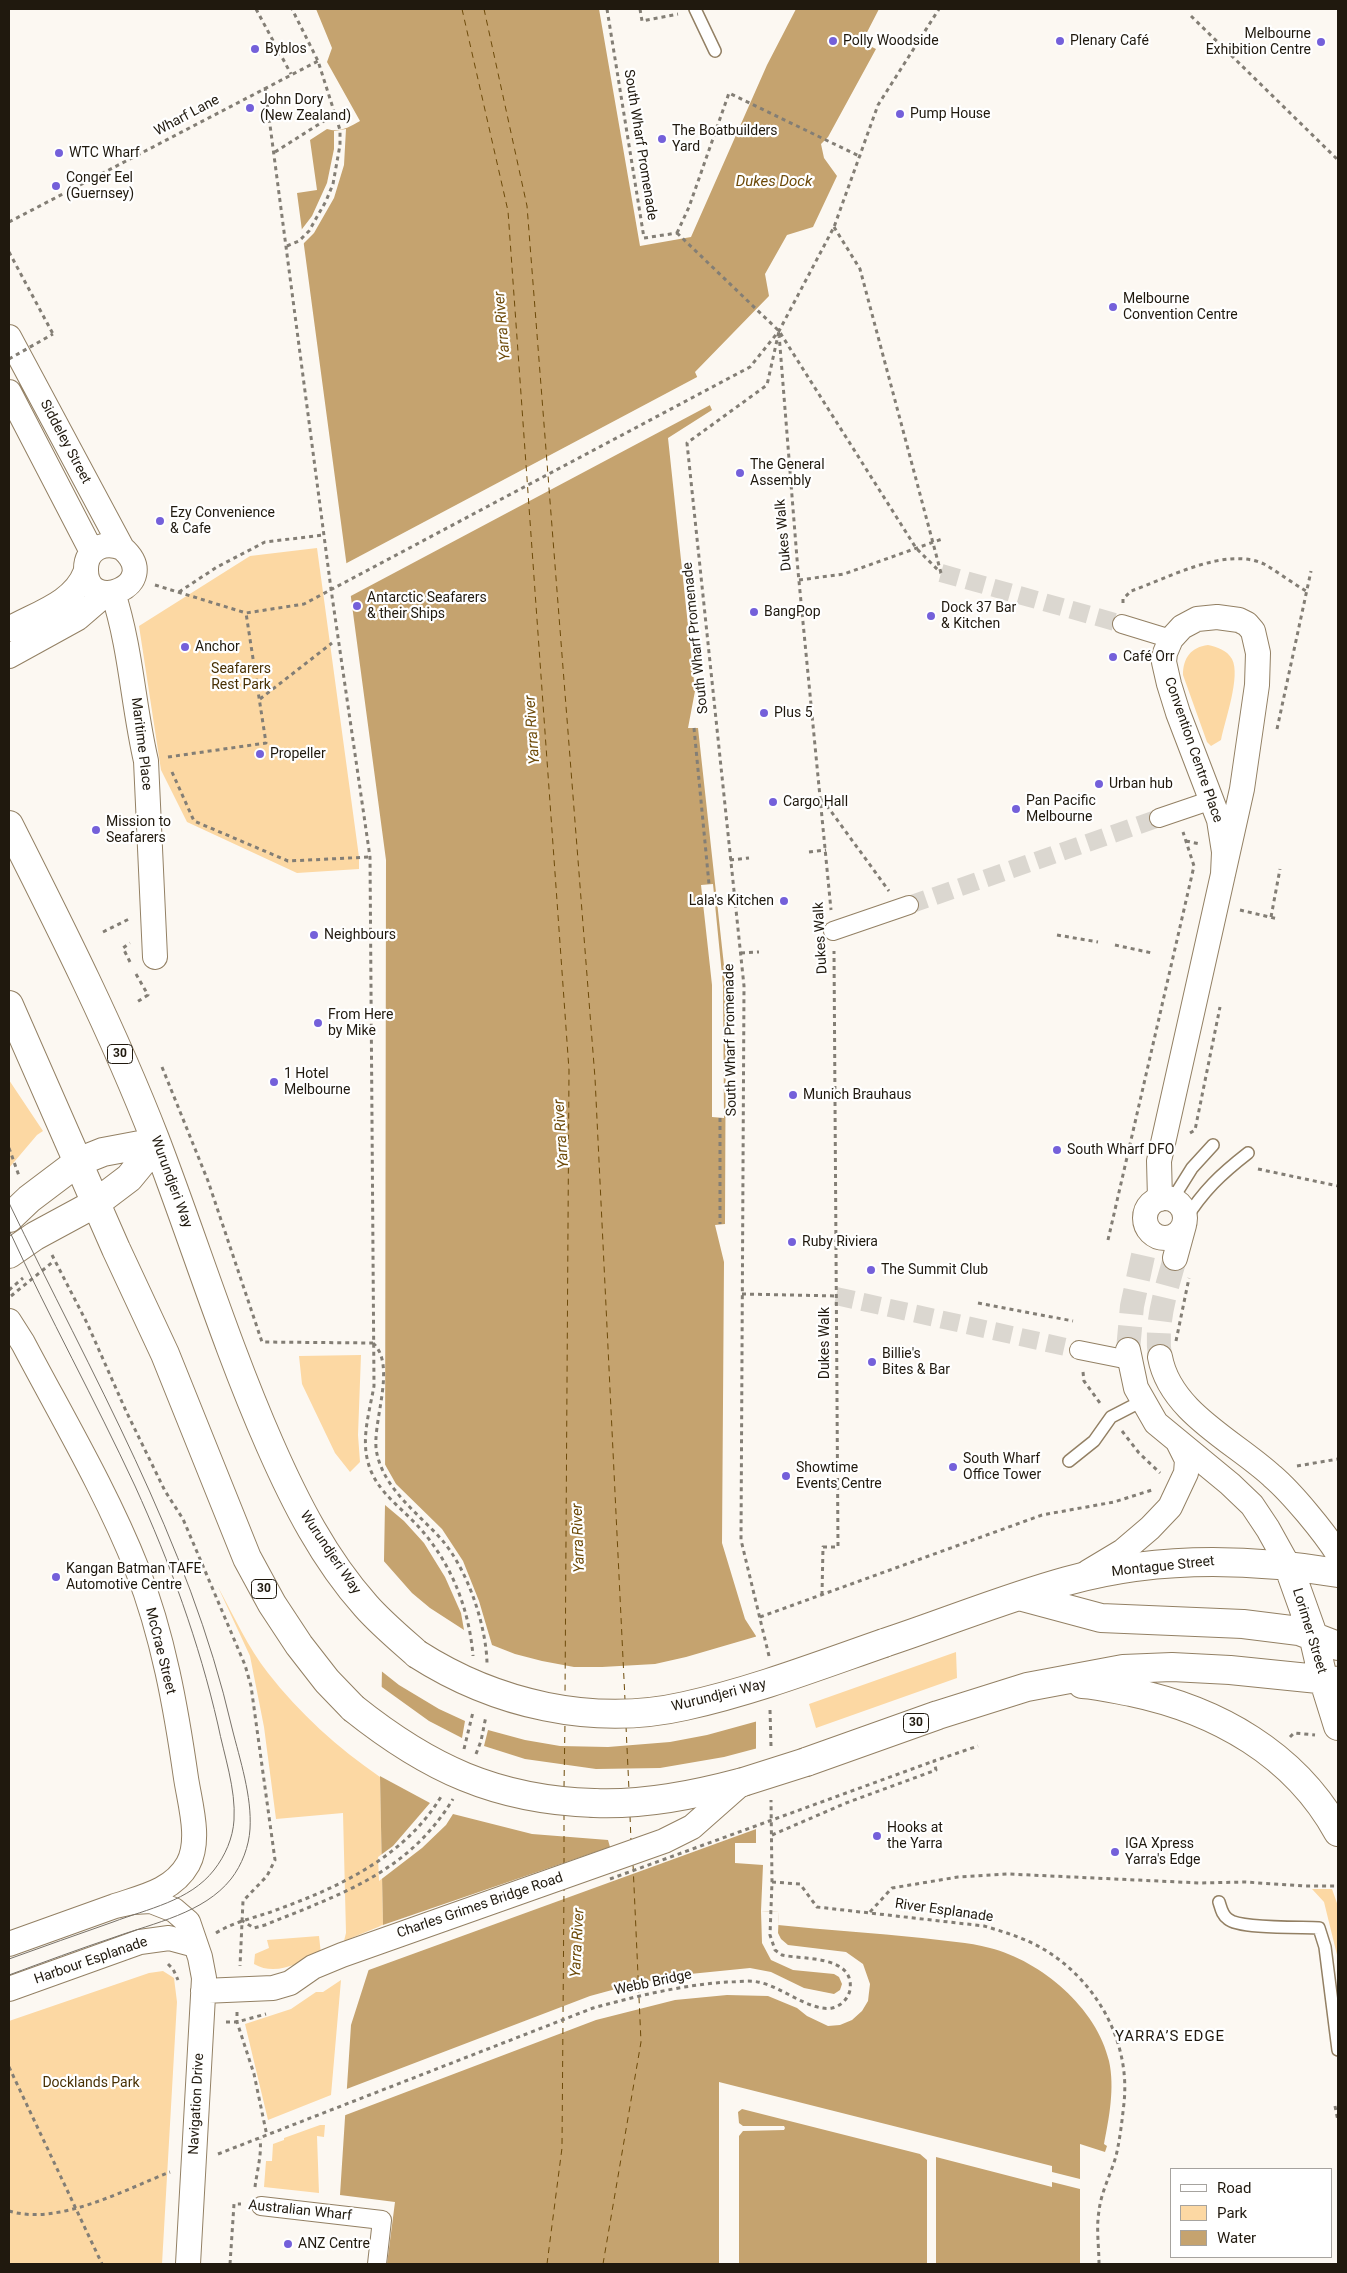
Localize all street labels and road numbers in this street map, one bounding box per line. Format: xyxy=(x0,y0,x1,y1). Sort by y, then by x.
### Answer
street label: South Wharf Promenade xyxy=(620,68,660,222)
street label: Wharf Lane xyxy=(152,92,222,140)
street label: Siddeley Street xyxy=(36,397,94,487)
street label: Dukes Walk xyxy=(772,498,796,572)
street label: South Wharf Promenade xyxy=(680,561,712,715)
street label: Convention Centre Place xyxy=(1160,675,1226,825)
street label: Maritime Place xyxy=(127,696,155,792)
street label: Dukes Walk xyxy=(811,901,831,975)
street label: South Wharf Promenade xyxy=(721,964,741,1116)
road number: 30 xyxy=(108,1044,132,1064)
street label: Wurundjeri Way xyxy=(147,1134,195,1230)
street label: Dukes Walk xyxy=(817,1307,833,1379)
street label: Wurundjeri Way xyxy=(296,1508,364,1598)
street label: Montague Street xyxy=(1111,1553,1215,1581)
road number: 30 xyxy=(252,1580,276,1598)
street label: Lorimer Street xyxy=(1288,1586,1330,1676)
street label: McCrae Street xyxy=(141,1606,179,1696)
street label: Wurundjeri Way xyxy=(670,1676,768,1716)
road number: 30 xyxy=(904,1714,928,1732)
street label: Charles Grimes Bridge Road xyxy=(395,1870,565,1942)
street label: River Esplanade xyxy=(894,1896,994,1926)
street label: Harbour Esplanade xyxy=(32,1934,150,1988)
street label: Webb Bridge xyxy=(613,1967,693,1999)
street label: Navigation Drive xyxy=(186,2053,208,2155)
street label: Australian Wharf xyxy=(248,2197,352,2225)

